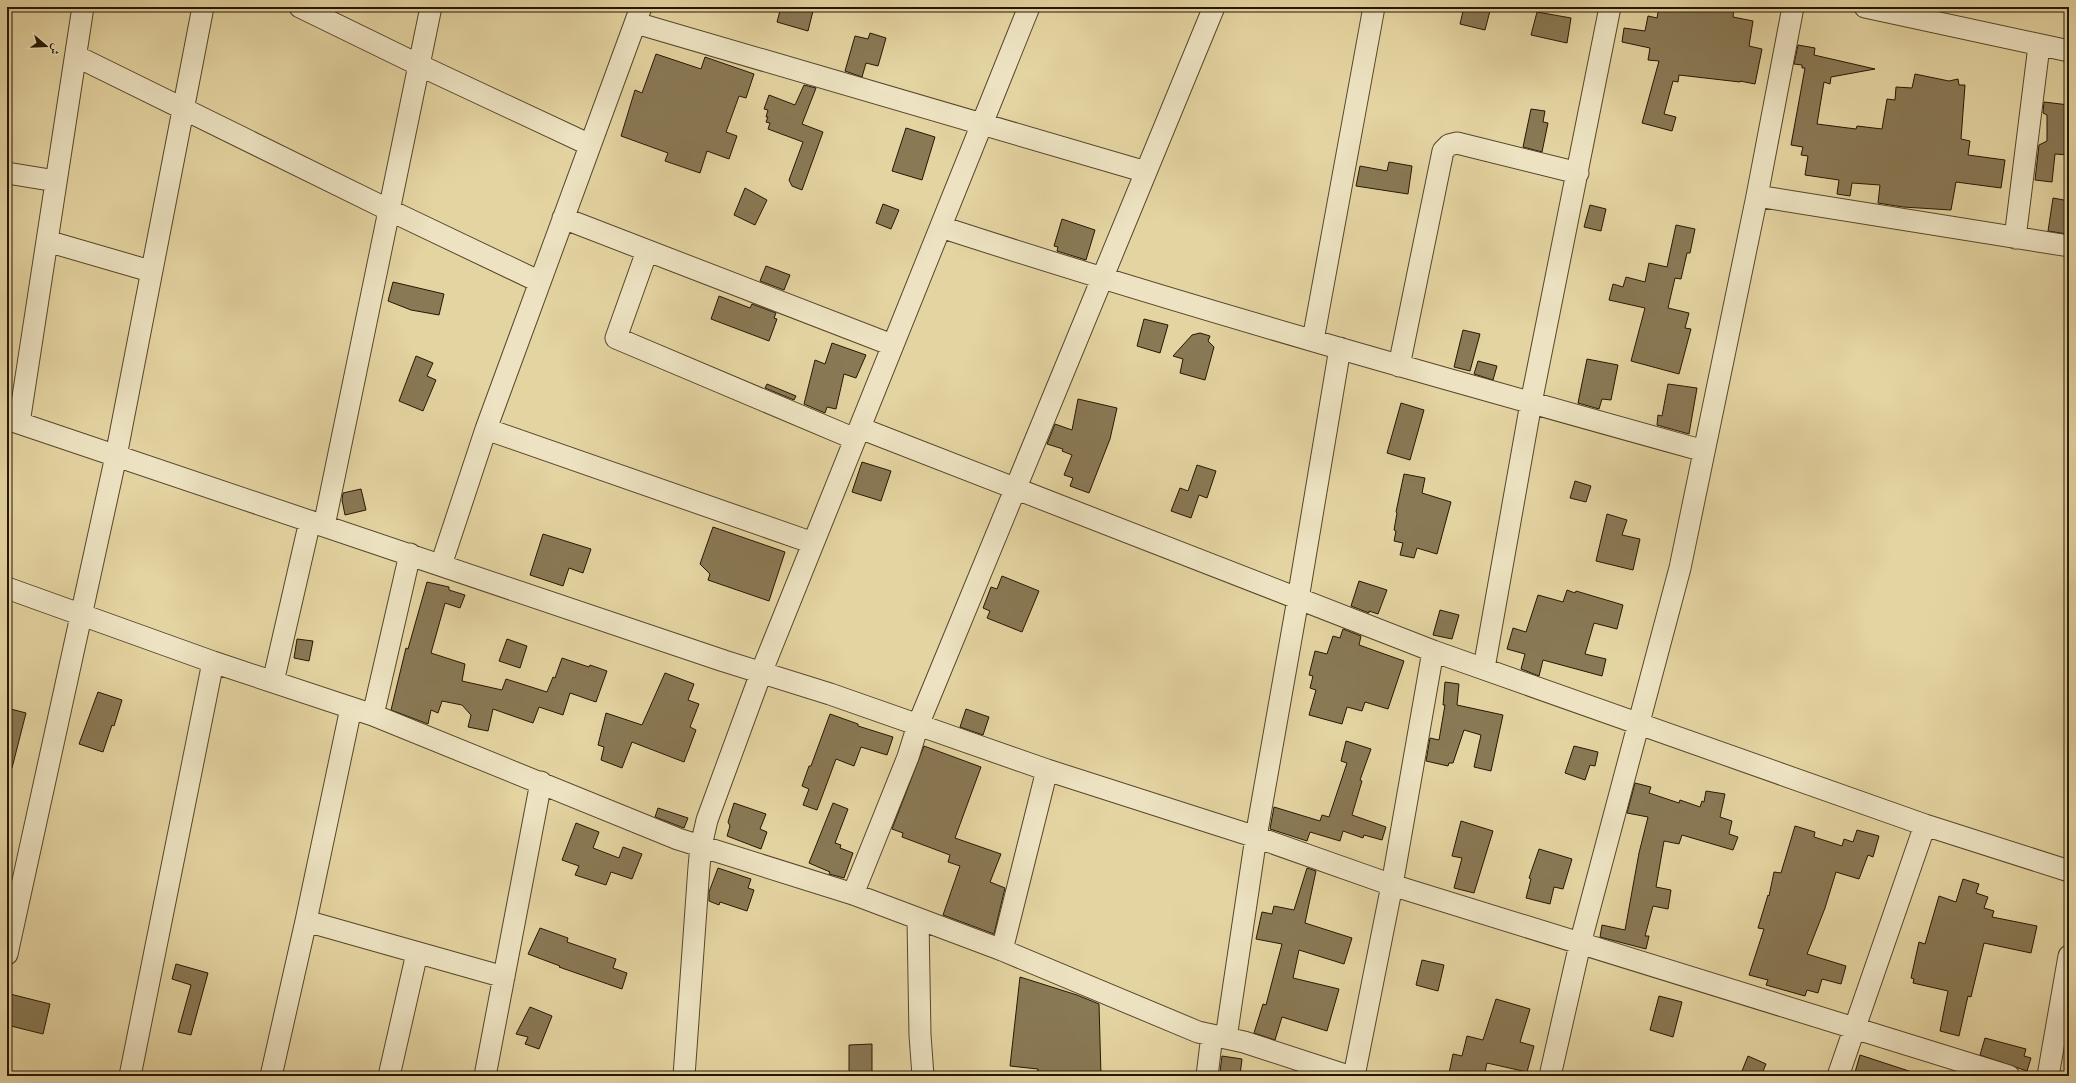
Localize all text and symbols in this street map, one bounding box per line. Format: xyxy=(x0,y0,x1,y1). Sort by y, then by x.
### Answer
north arrow xyxy=(26,26,66,66)
text: ش xyxy=(47,42,64,57)

